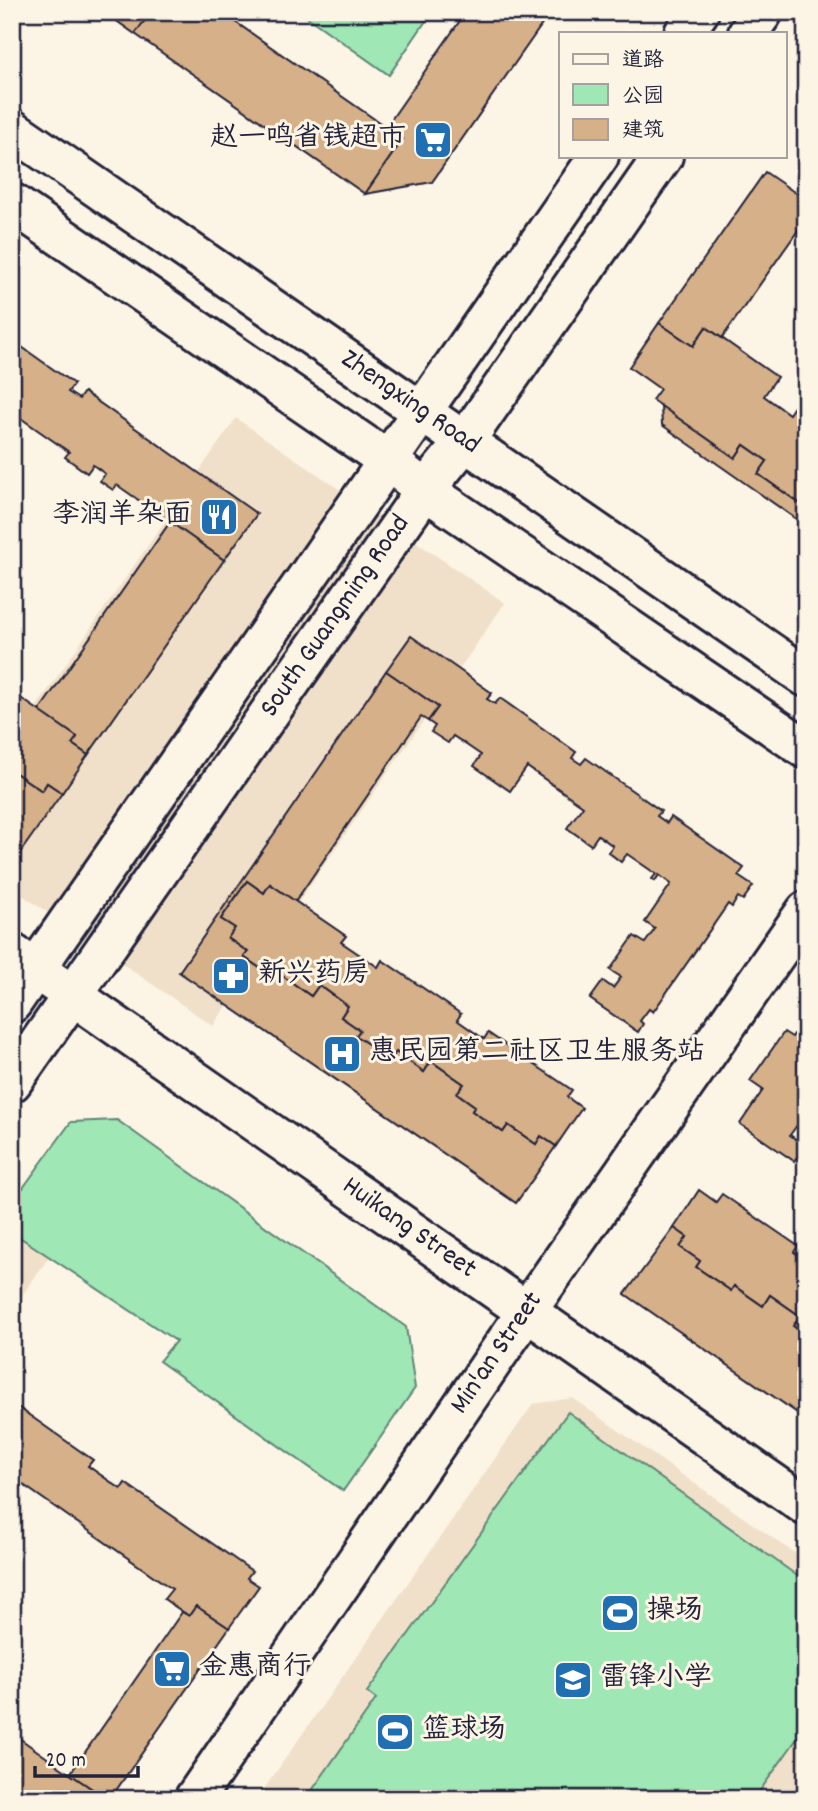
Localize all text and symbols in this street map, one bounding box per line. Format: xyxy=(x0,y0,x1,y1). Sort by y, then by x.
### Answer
legend xyxy=(559,32,786,158)
text: 道路 xyxy=(622,47,664,77)
text: 公园 xyxy=(622,83,664,113)
text: 建筑 xyxy=(622,117,664,147)
supermarket icon: 赵一鸣省钱超市 xyxy=(412,119,454,161)
place label: 赵一鸣省钱超市 xyxy=(210,120,406,160)
street label: Zhengxing Road xyxy=(331,341,488,466)
restaurant icon: 李润羊杂面 xyxy=(198,496,240,538)
place label: 李润羊杂面 xyxy=(52,497,192,537)
street label: South Guangming Road xyxy=(252,507,421,727)
pharmacy icon: 新兴药房 xyxy=(210,955,252,997)
place label: 新兴药房 xyxy=(258,956,370,996)
hospital icon: 惠民园第二社区卫生服务站 xyxy=(321,1033,363,1075)
place label: 惠民园第二社区卫生服务站 xyxy=(369,1034,705,1074)
street label: Huikang Street xyxy=(333,1168,484,1290)
street label: Min'an Street xyxy=(442,1284,554,1423)
sports icon: 操场 xyxy=(599,1592,641,1634)
place label: 操场 xyxy=(647,1593,703,1633)
supermarket icon: 金惠商行 xyxy=(151,1648,193,1690)
place label: 金惠商行 xyxy=(199,1649,311,1689)
school or university icon: 雷锋小学 xyxy=(552,1659,594,1701)
place label: 雷锋小学 xyxy=(600,1660,712,1700)
sports icon: 篮球场 xyxy=(374,1711,416,1753)
place label: 篮球场 xyxy=(422,1712,506,1752)
scale bar xyxy=(35,1734,138,1778)
text: 20 m xyxy=(46,1747,86,1777)

